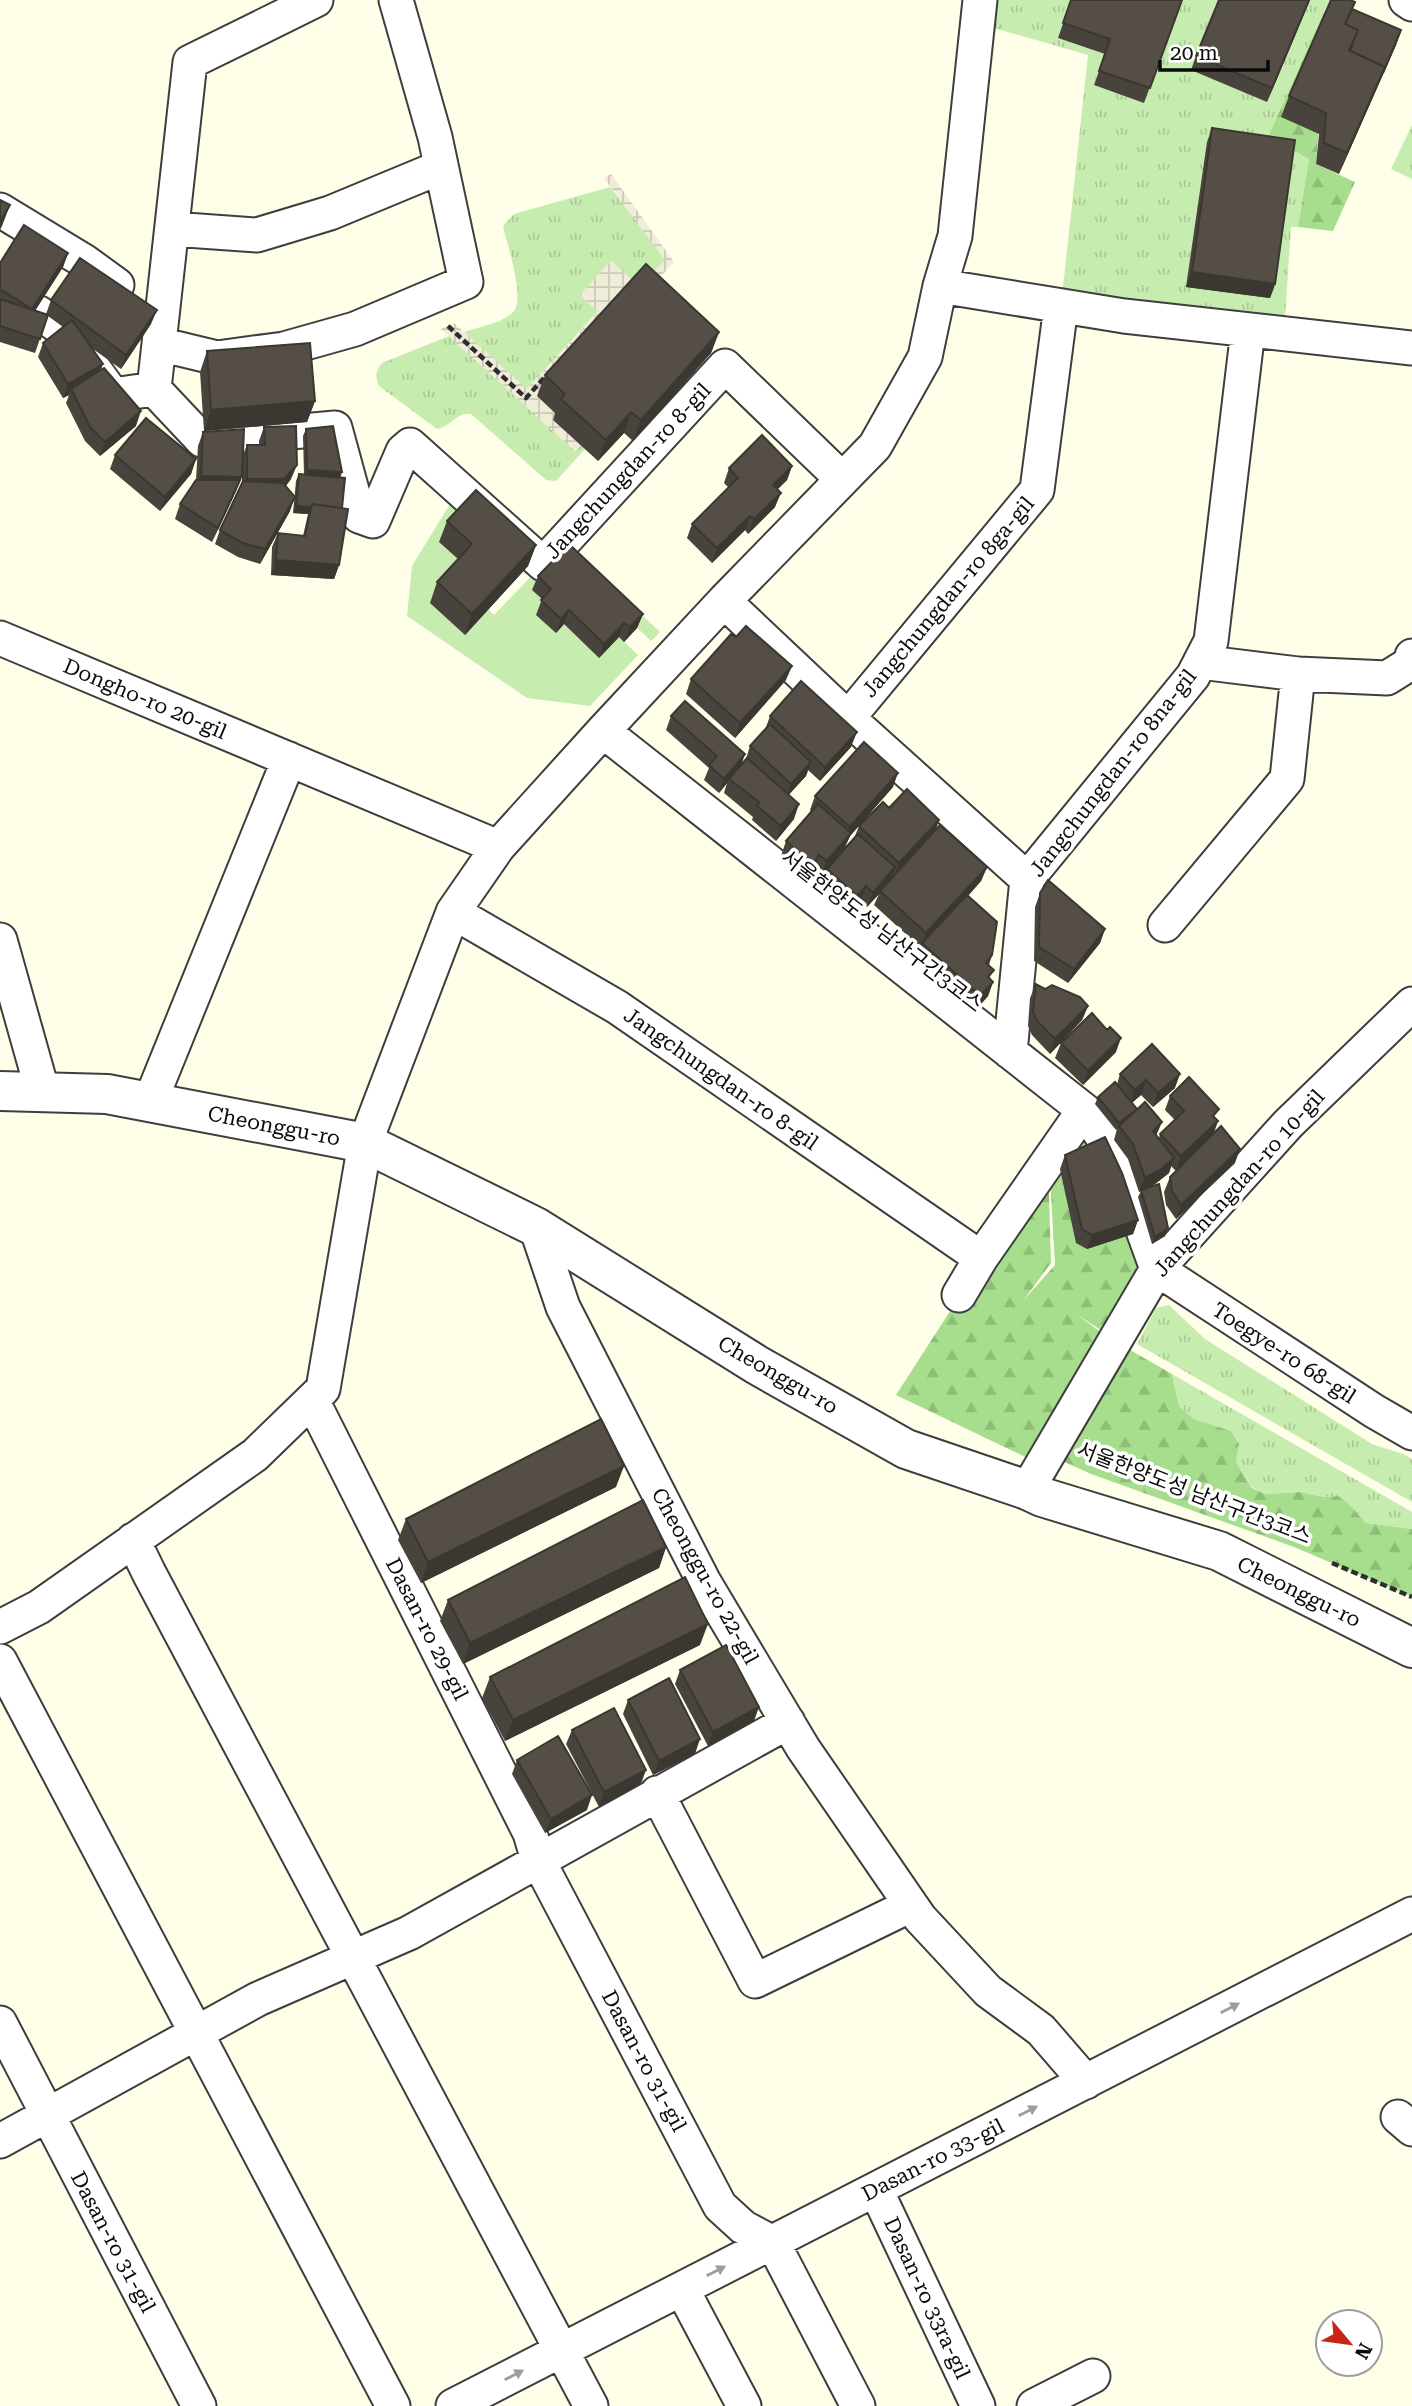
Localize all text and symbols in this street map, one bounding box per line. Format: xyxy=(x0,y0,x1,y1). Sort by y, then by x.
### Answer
scale bar xyxy=(1160,28,1268,72)
text: 20 m xyxy=(1170,41,1218,65)
street label: Jangchungdan-ro 8-gil xyxy=(540,378,716,564)
street label: Jangchungdan-ro 8ga-gil xyxy=(857,492,1039,702)
street label: Dongho-ro 20-gil xyxy=(60,654,231,744)
street label: Jangchungdan-ro 8na-gil xyxy=(1025,664,1202,881)
street label: 서울한양도성 남산구간3코스 xyxy=(777,845,987,1017)
street label: Jangchungdan-ro 8-gil xyxy=(619,1003,823,1155)
street label: Jangchungdan-ro 10-gil xyxy=(1149,1084,1330,1281)
street label: Cheonggu-ro xyxy=(206,1101,342,1151)
street label: Toegye-ro 68-gil xyxy=(1208,1298,1361,1409)
street label: Cheonggu-ro xyxy=(714,1331,842,1419)
street label: 서울한양도성 남산구간3코스 xyxy=(1074,1437,1314,1549)
street label: Cheonggu-ro 22-gil xyxy=(647,1484,764,1669)
street label: Cheonggu-ro xyxy=(1233,1552,1365,1632)
street label: Dasan-ro 29-gil xyxy=(381,1554,473,1704)
street label: Dasan-ro 31-gil xyxy=(597,1986,691,2136)
one-way arrow xyxy=(1220,2002,1240,2013)
one-way arrow xyxy=(1018,2106,1038,2117)
street label: Dasan-ro 33-gil xyxy=(858,2114,1008,2206)
street label: Dasan-ro 31-gil xyxy=(66,2167,160,2317)
street label: Dasan-ro 33ra-gil xyxy=(879,2213,975,2383)
one-way arrow xyxy=(706,2266,726,2277)
north arrow xyxy=(1314,2308,1384,2378)
text: N xyxy=(1350,2339,1377,2363)
one-way arrow xyxy=(504,2370,524,2381)

